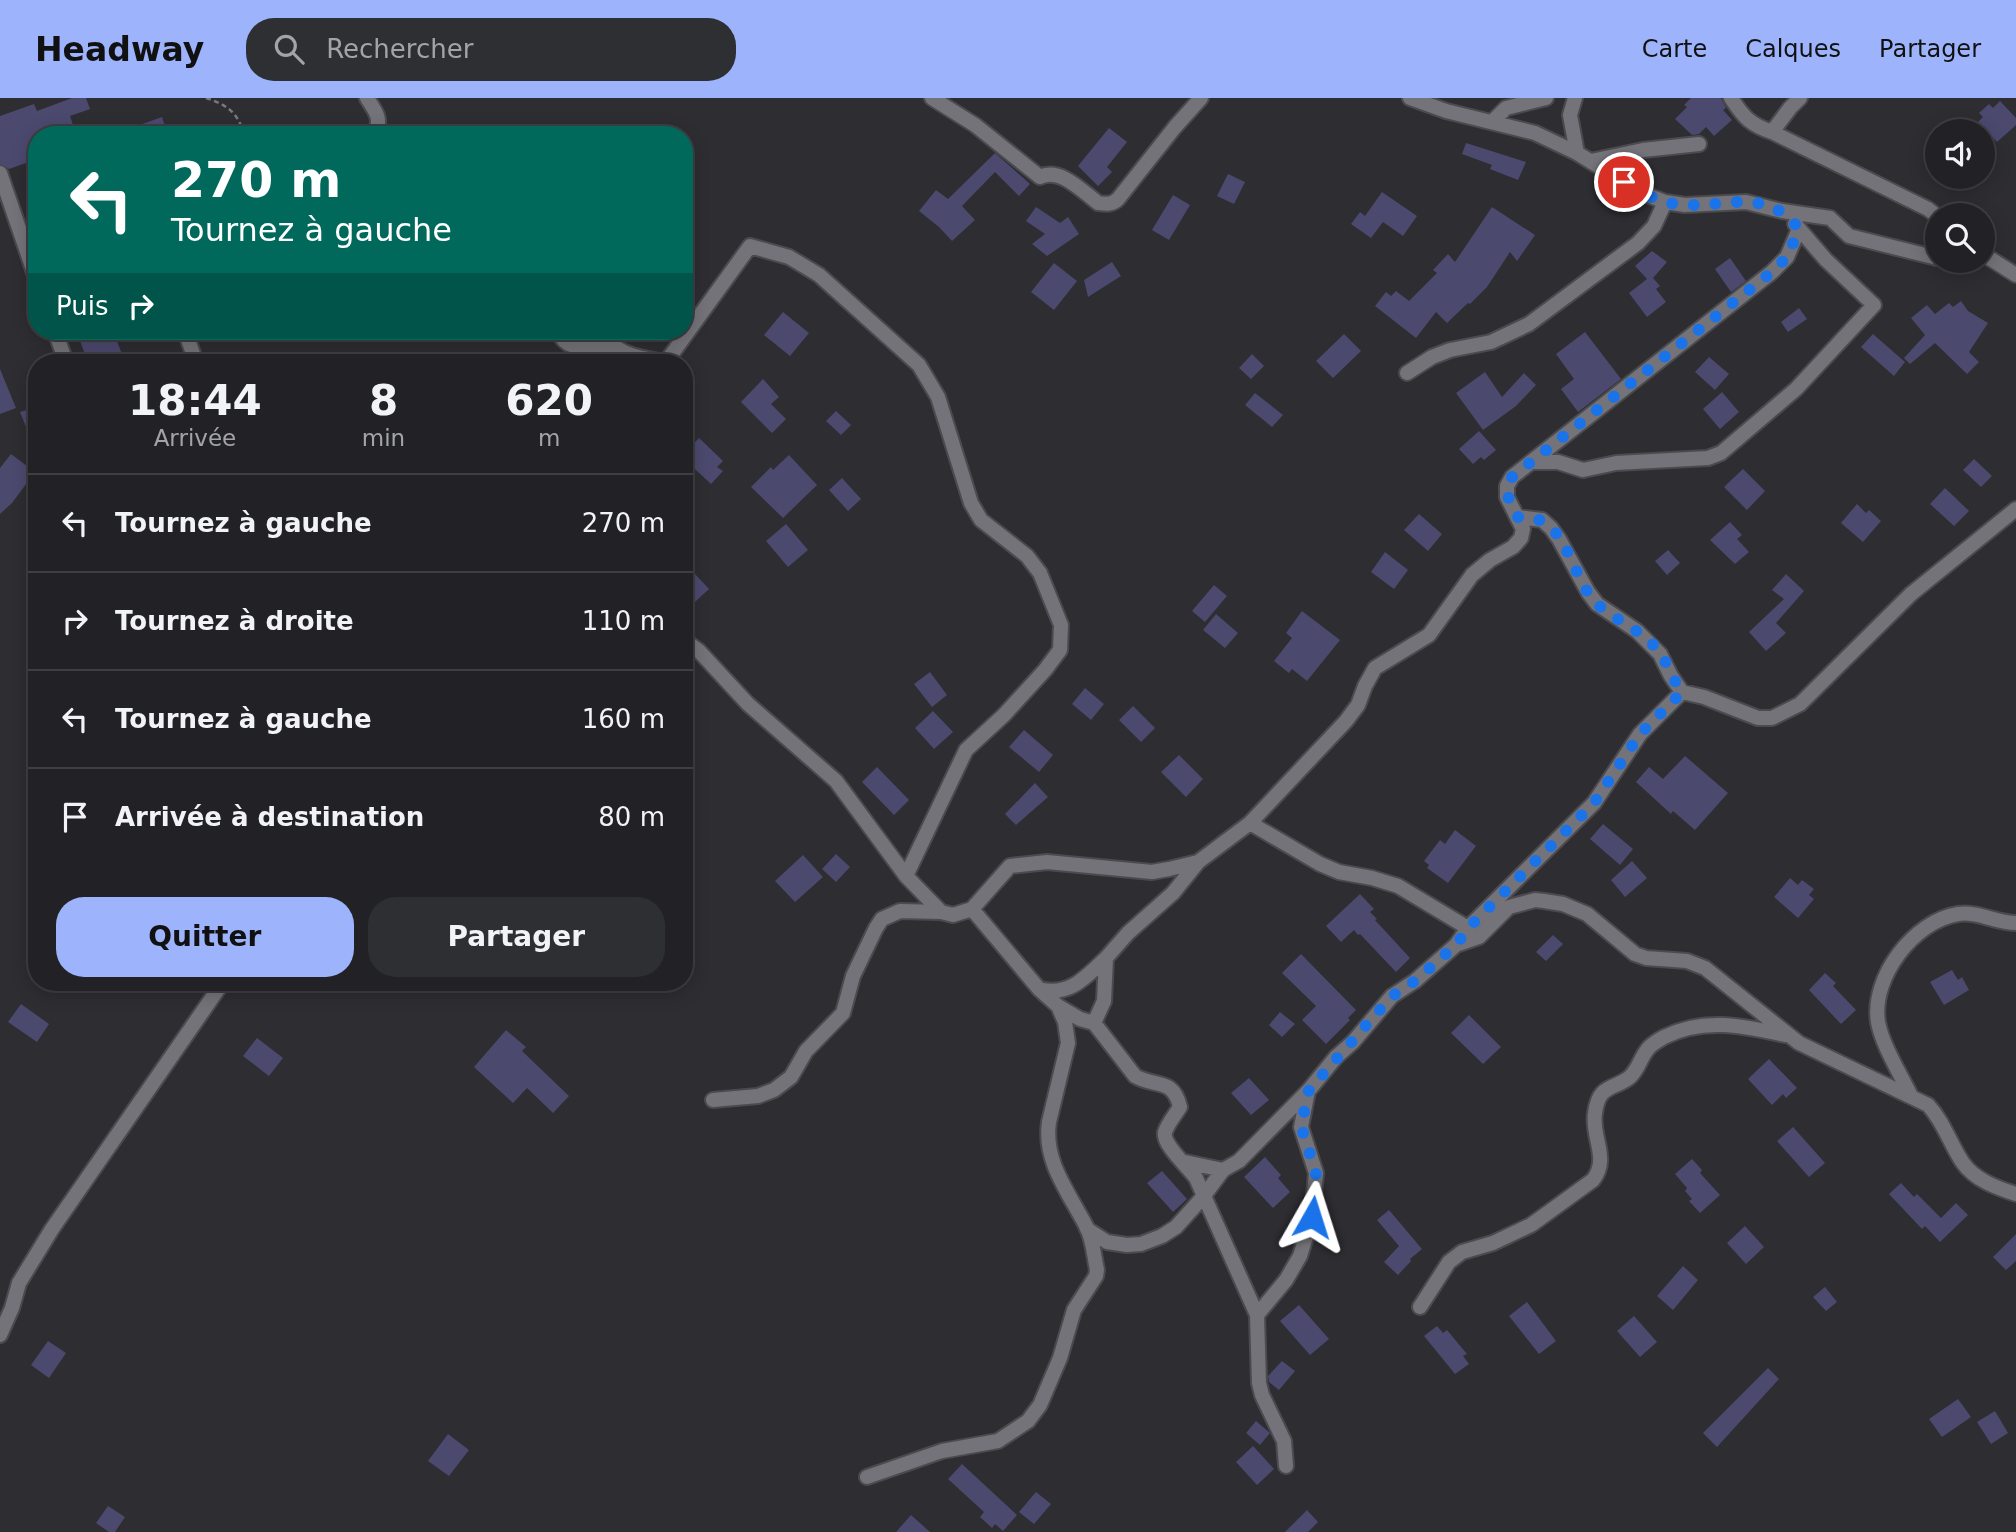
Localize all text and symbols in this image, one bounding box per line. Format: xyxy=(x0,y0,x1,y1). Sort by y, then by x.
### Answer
search box xyxy=(246,18,736,81)
text: Headway xyxy=(35,30,204,69)
icon: search xyxy=(270,30,308,68)
text: Rechercher xyxy=(326,34,473,64)
text: Carte xyxy=(1642,35,1707,63)
text: Calques xyxy=(1745,35,1841,63)
text: Partager xyxy=(1879,35,1981,63)
map controls xyxy=(1925,119,1995,273)
button: sound xyxy=(1925,119,1995,189)
text: 270 m xyxy=(171,152,341,209)
pin xyxy=(1594,152,1654,212)
icon: left xyxy=(56,154,147,245)
icon: arrive xyxy=(1605,163,1643,201)
button: search xyxy=(1925,203,1995,273)
text: Tournez à gauche xyxy=(171,211,452,249)
icon: right xyxy=(122,287,160,325)
text: Puis xyxy=(56,291,108,321)
text: 18:44 xyxy=(128,376,262,425)
text: 8 xyxy=(369,376,398,425)
text: 620 xyxy=(505,376,593,425)
text: Arrivée xyxy=(154,425,236,451)
text: min xyxy=(362,425,405,451)
text: m xyxy=(538,425,560,451)
icon: left xyxy=(56,504,94,542)
text: Tournez à gauche xyxy=(115,508,372,538)
text: 270 m xyxy=(582,508,665,538)
icon: right xyxy=(56,602,94,640)
text: Tournez à droite xyxy=(115,606,354,636)
text: 110 m xyxy=(582,606,665,636)
icon: left xyxy=(56,700,94,738)
text: Tournez à gauche xyxy=(115,704,372,734)
text: 160 m xyxy=(582,704,665,734)
icon: arrive xyxy=(56,798,94,836)
text: Arrivée à destination xyxy=(115,802,424,832)
text: 80 m xyxy=(598,802,665,832)
button: Quitter xyxy=(56,897,354,977)
button: Partager xyxy=(368,897,665,977)
position arrow xyxy=(1275,1180,1349,1254)

